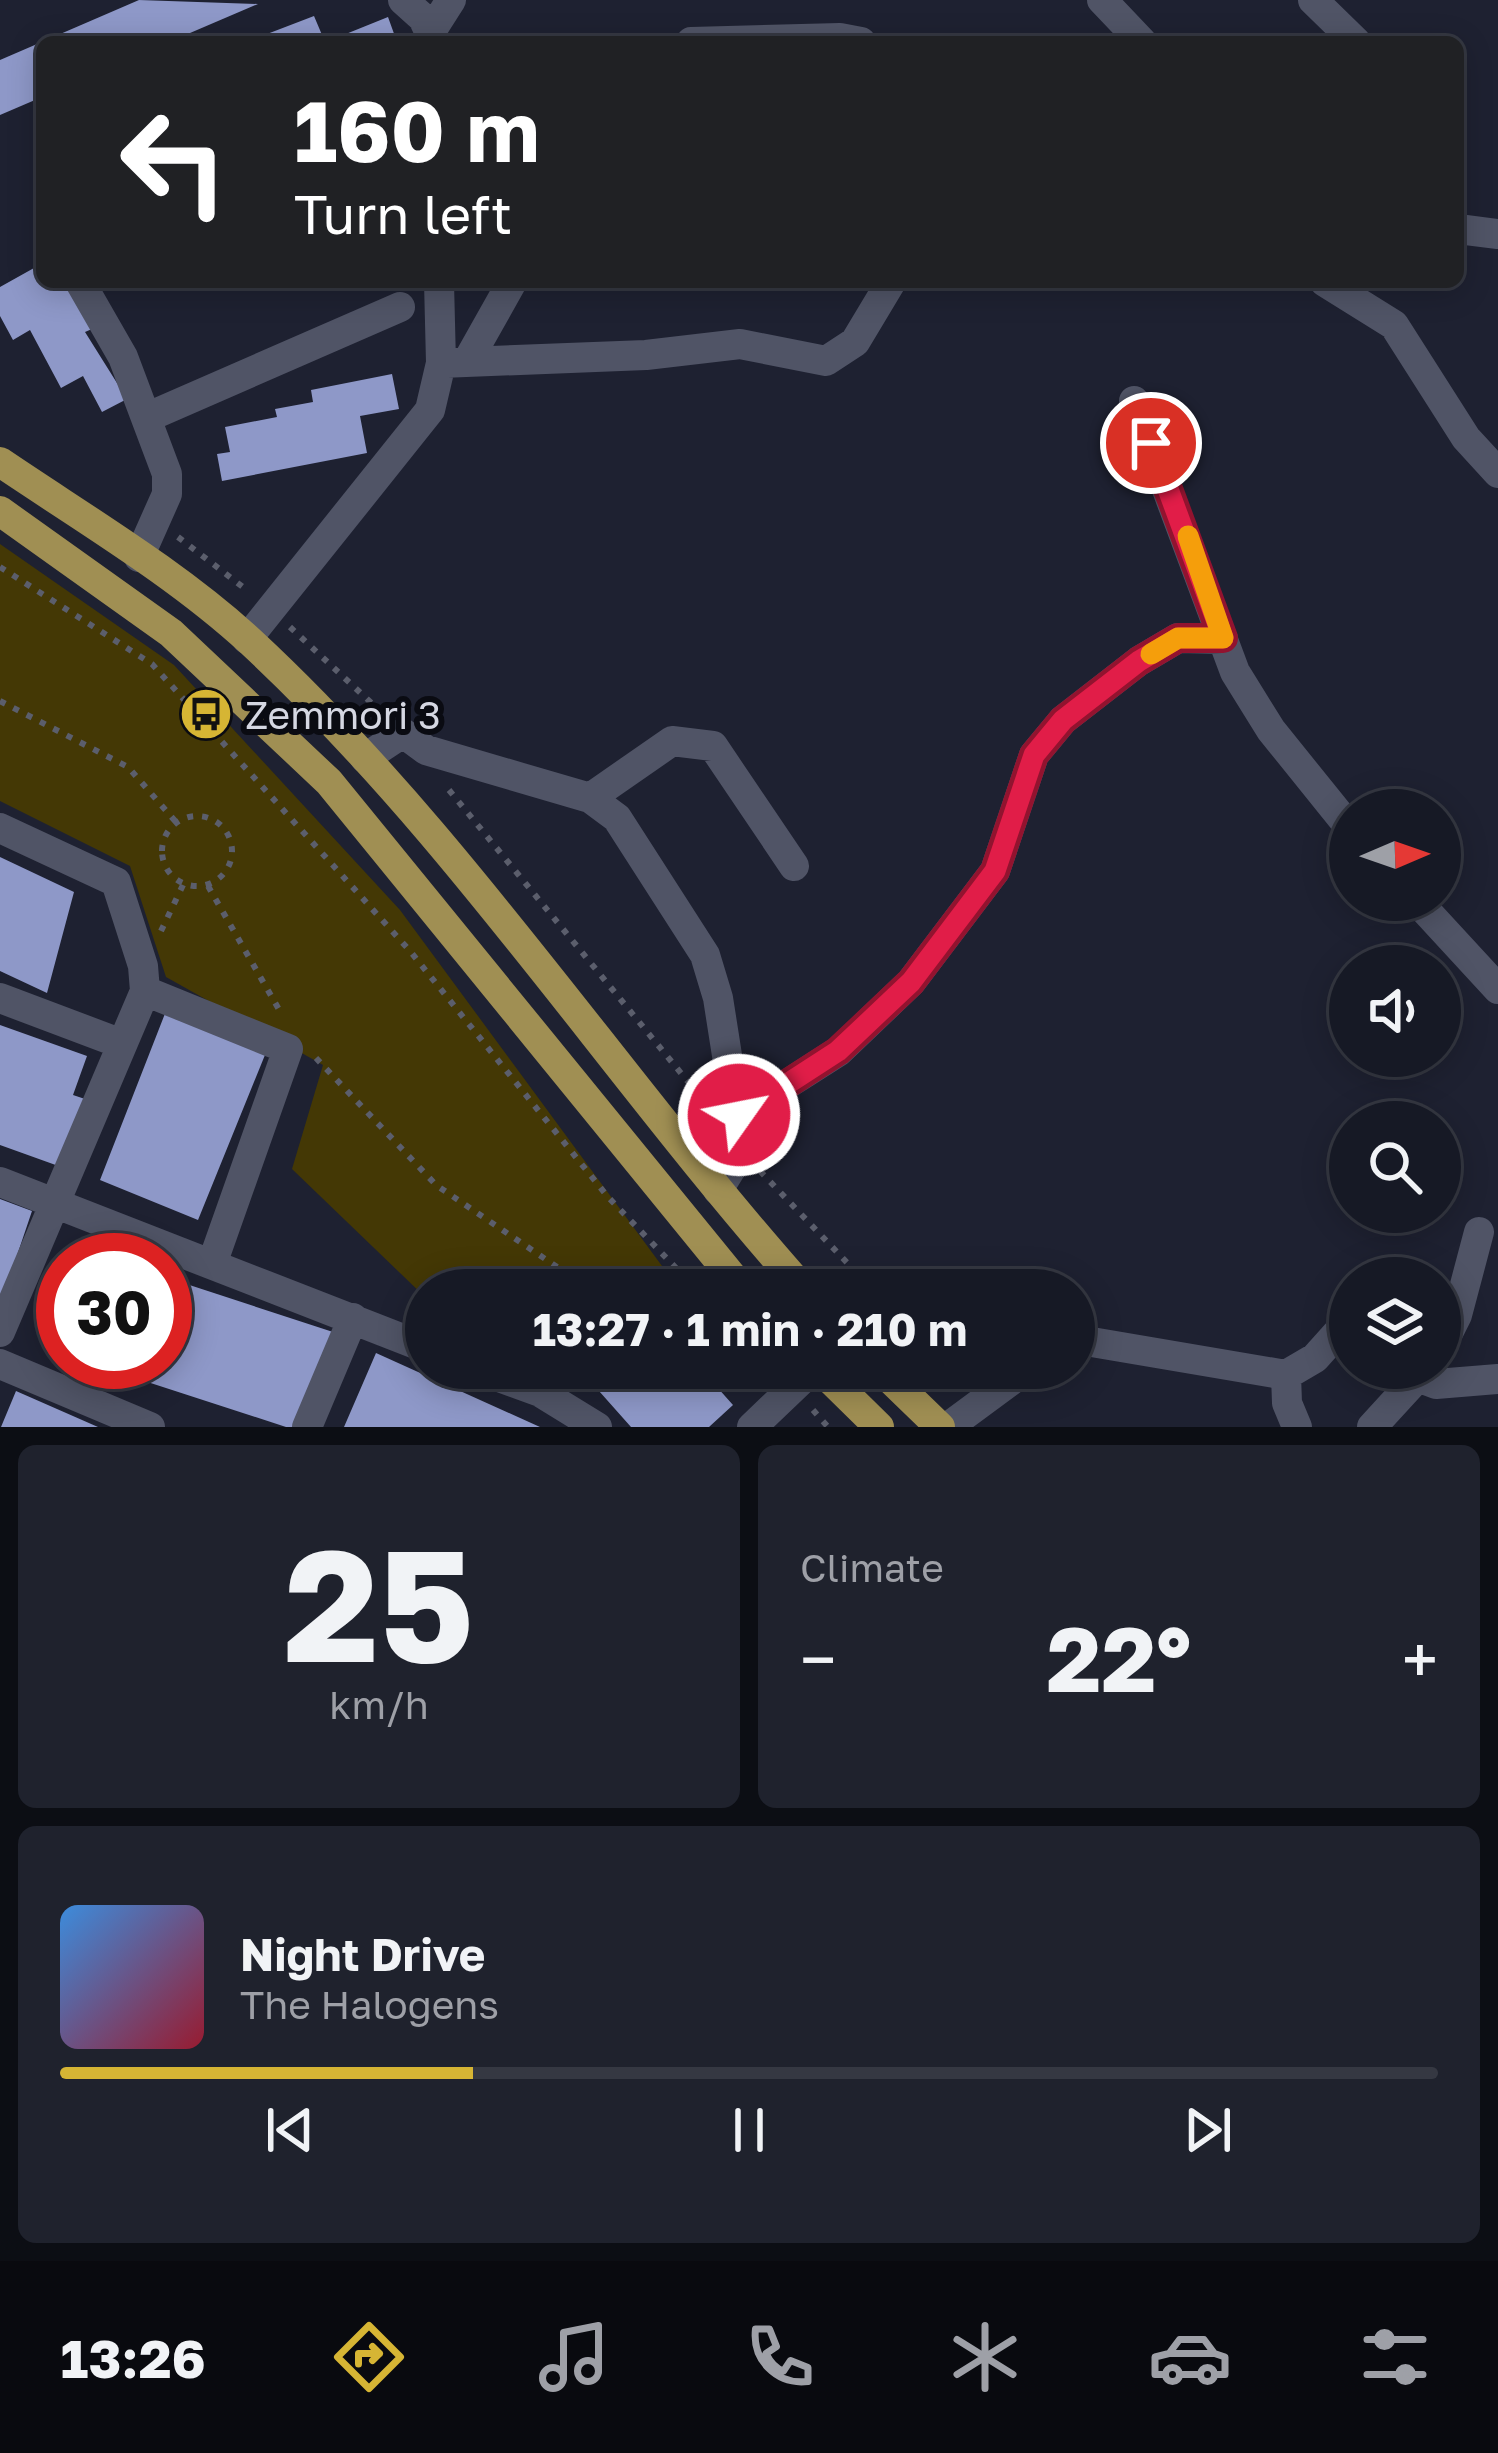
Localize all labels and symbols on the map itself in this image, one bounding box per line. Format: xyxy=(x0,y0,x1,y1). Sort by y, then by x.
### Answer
pin xyxy=(1100,392,1202,494)
bus stop icon: Zemmori 3 xyxy=(178,686,234,742)
place label: Zemmori 3 xyxy=(245,691,441,738)
north arrow xyxy=(1329,789,1461,921)
position arrow xyxy=(676,1052,802,1178)
speed limit sign: 30 xyxy=(36,1233,192,1389)

